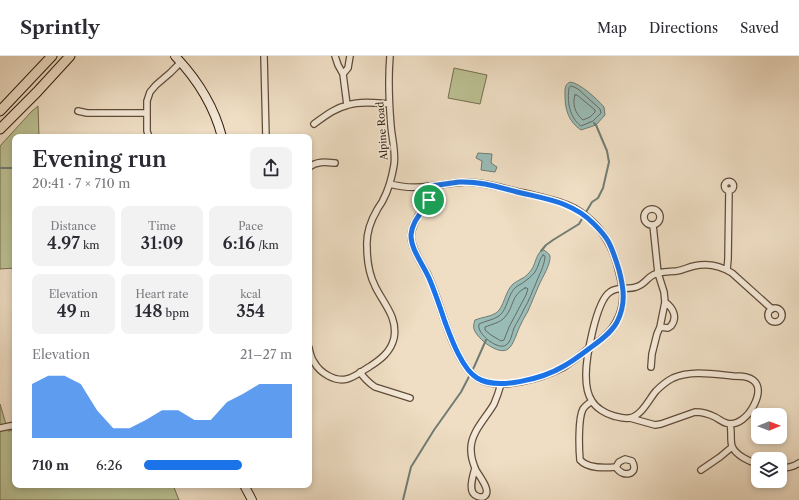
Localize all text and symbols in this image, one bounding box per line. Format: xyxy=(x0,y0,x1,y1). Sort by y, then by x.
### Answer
text: Sprintly xyxy=(20,16,100,39)
text: Map xyxy=(597,19,627,37)
text: Directions xyxy=(649,19,718,37)
text: Saved xyxy=(740,19,779,37)
street label: Alpine Road xyxy=(373,101,391,162)
text: Evening run xyxy=(32,146,167,173)
button: share xyxy=(250,147,292,189)
text: 20:41 · 7 × 710 m xyxy=(32,175,130,191)
pin xyxy=(412,183,446,217)
icon: arrive xyxy=(418,189,440,211)
text: Distance xyxy=(51,219,96,233)
text: Time xyxy=(148,219,176,233)
text: Pace xyxy=(238,219,263,233)
text: 4.97 xyxy=(47,233,80,253)
text: 31:09 xyxy=(141,233,183,253)
text: 6:16 xyxy=(223,233,255,253)
text: km xyxy=(80,238,100,252)
text: /km xyxy=(255,238,279,252)
text: Elevation xyxy=(49,287,98,301)
text: Heart rate xyxy=(135,287,189,301)
text: kcal xyxy=(240,287,261,301)
text: 49 xyxy=(57,301,77,321)
text: 148 xyxy=(135,301,163,321)
text: 354 xyxy=(236,301,265,321)
text: m xyxy=(77,306,90,320)
text: bpm xyxy=(163,306,189,320)
text: Elevation xyxy=(32,346,90,362)
text: 21–27 m xyxy=(240,346,292,362)
north arrow xyxy=(751,408,787,444)
map controls xyxy=(751,408,787,488)
button: layers xyxy=(751,452,787,488)
text: 710 m xyxy=(32,457,69,473)
text: 6:26 xyxy=(96,457,122,473)

